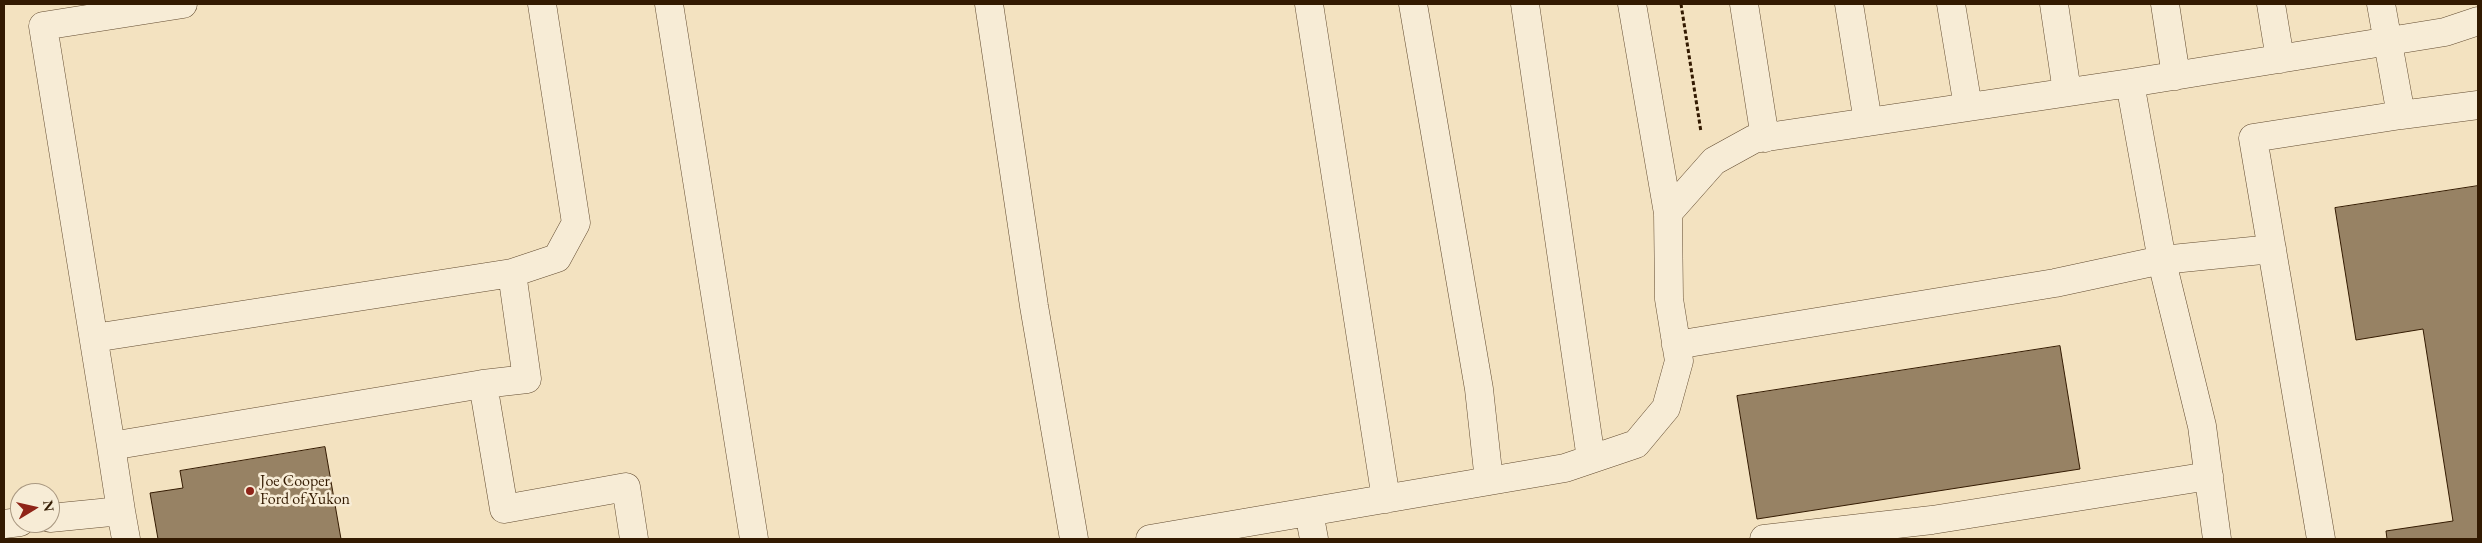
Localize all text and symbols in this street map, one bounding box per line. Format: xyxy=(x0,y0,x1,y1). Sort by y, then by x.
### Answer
place label: Joe Cooper Ford of Yukon xyxy=(260,472,350,510)
north arrow xyxy=(10,483,60,533)
marker: Joe Cooper Ford of Yukon xyxy=(244,485,256,497)
text: N xyxy=(39,499,59,513)

